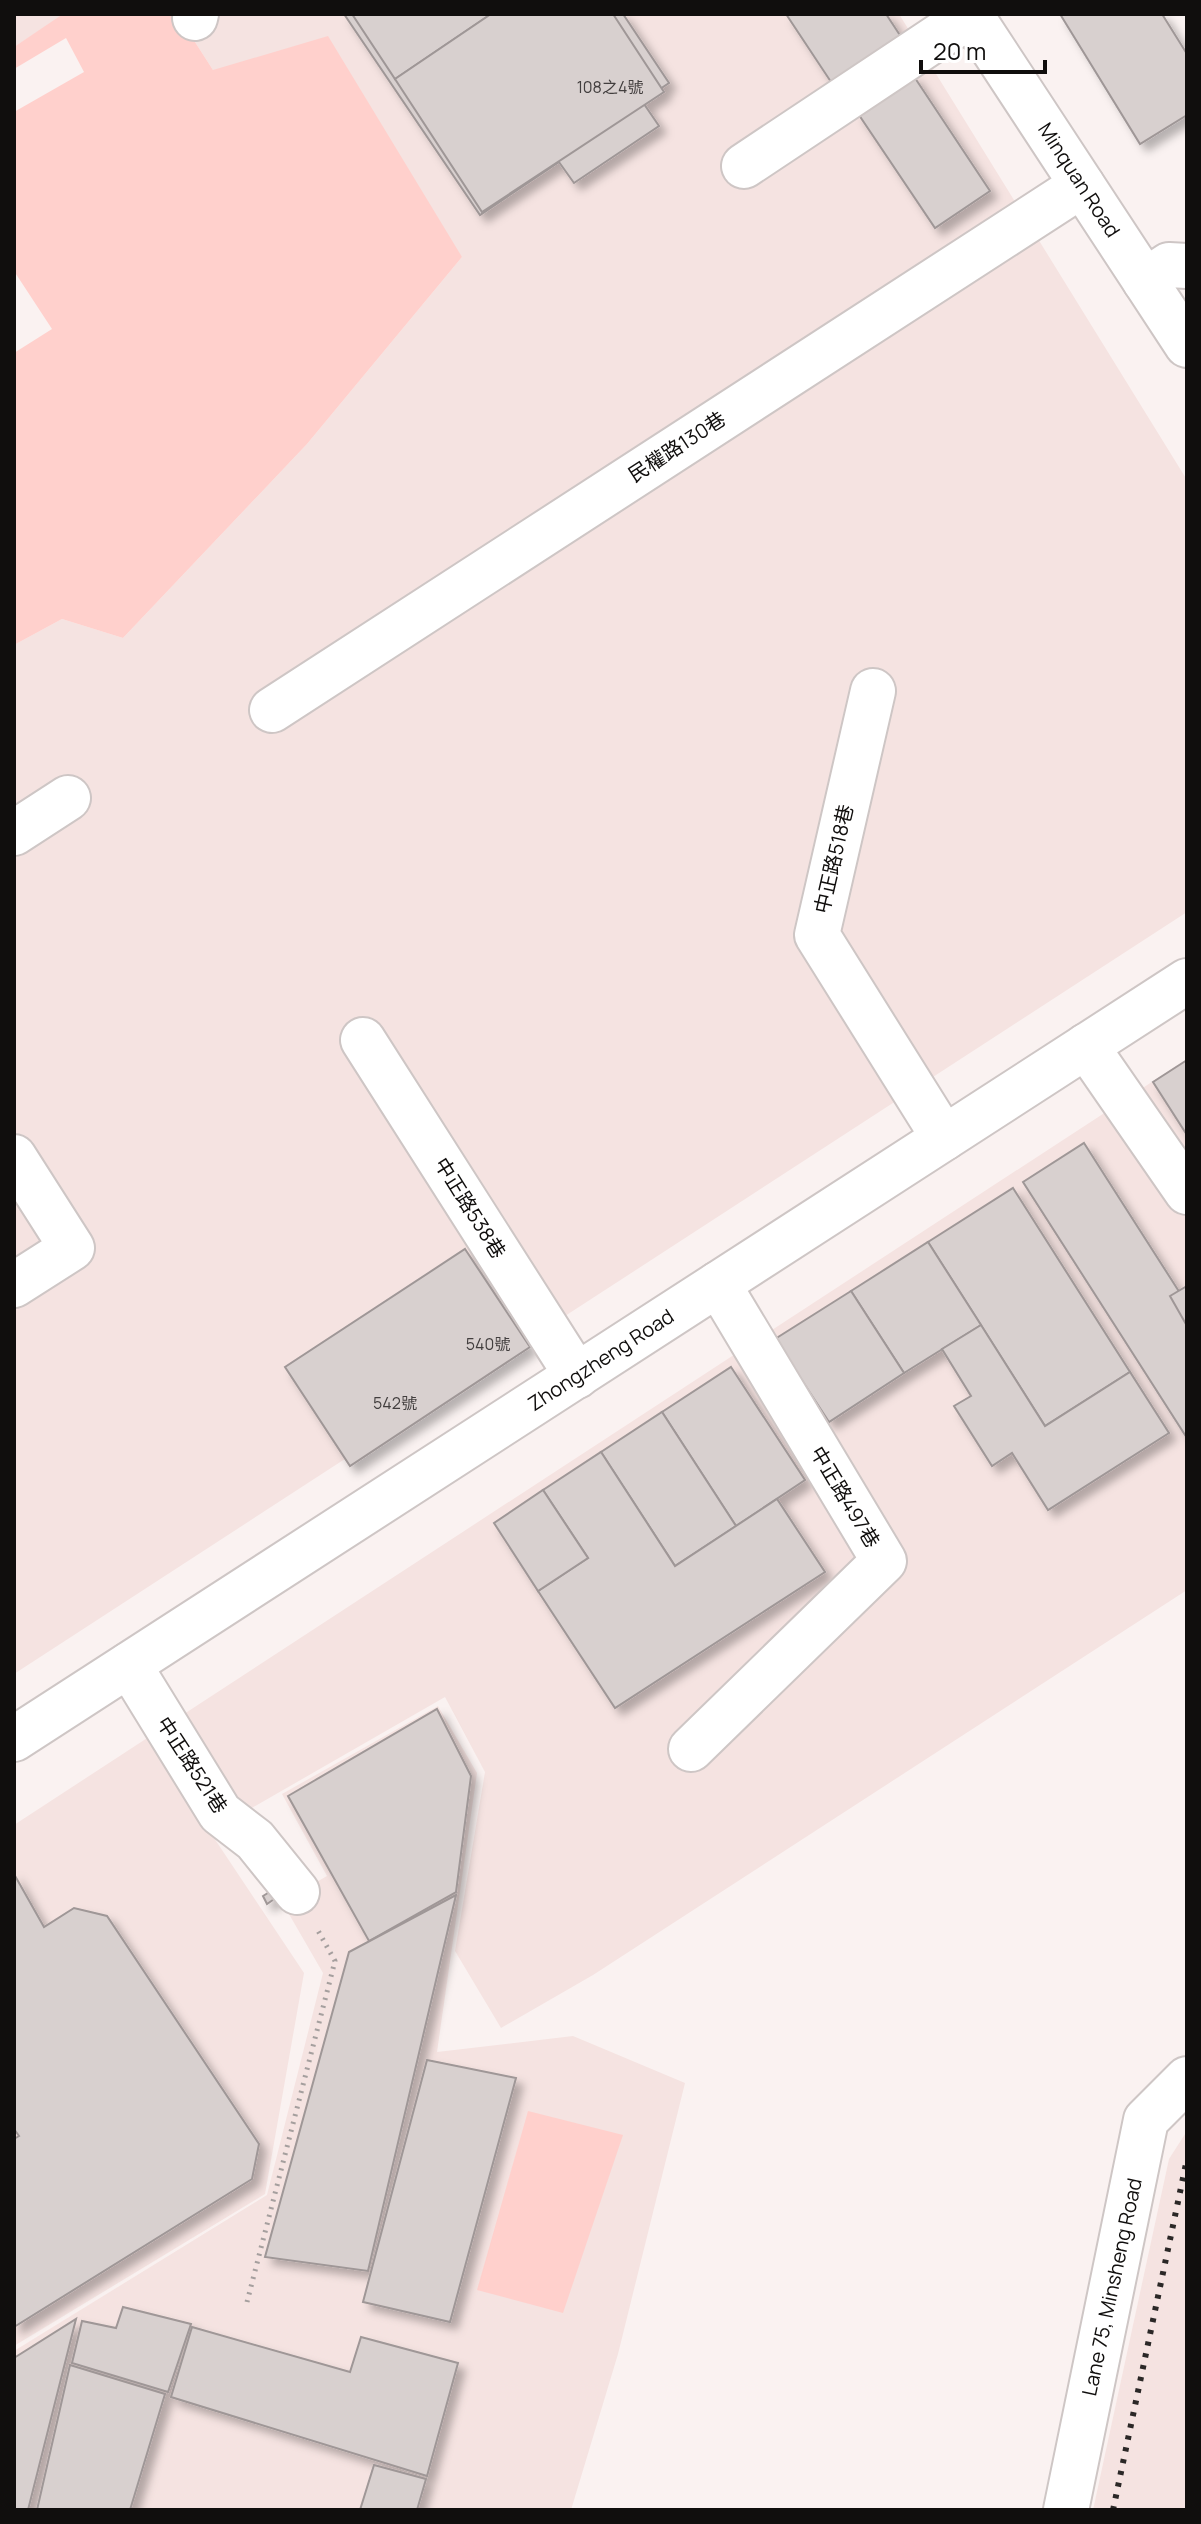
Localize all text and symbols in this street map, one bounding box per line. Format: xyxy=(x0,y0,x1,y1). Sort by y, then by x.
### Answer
scale bar xyxy=(921,24,1045,74)
text: 20 m xyxy=(933,34,986,67)
house number: 108之4號 xyxy=(577,76,643,98)
street label: Minquan Road xyxy=(1032,117,1127,242)
street label: 民權路130巷 xyxy=(623,405,731,488)
street label: 中正路518巷 xyxy=(808,802,859,916)
street label: 中正路538巷 xyxy=(429,1152,512,1263)
street label: Zhongzheng Road xyxy=(523,1302,679,1417)
house number: 540號 xyxy=(466,1333,510,1355)
house number: 542號 xyxy=(373,1392,417,1414)
street label: 中正路497巷 xyxy=(805,1441,886,1552)
street label: 中正路521巷 xyxy=(151,1711,234,1818)
street label: Lane 75, Minsheng Road xyxy=(1075,2176,1148,2398)

